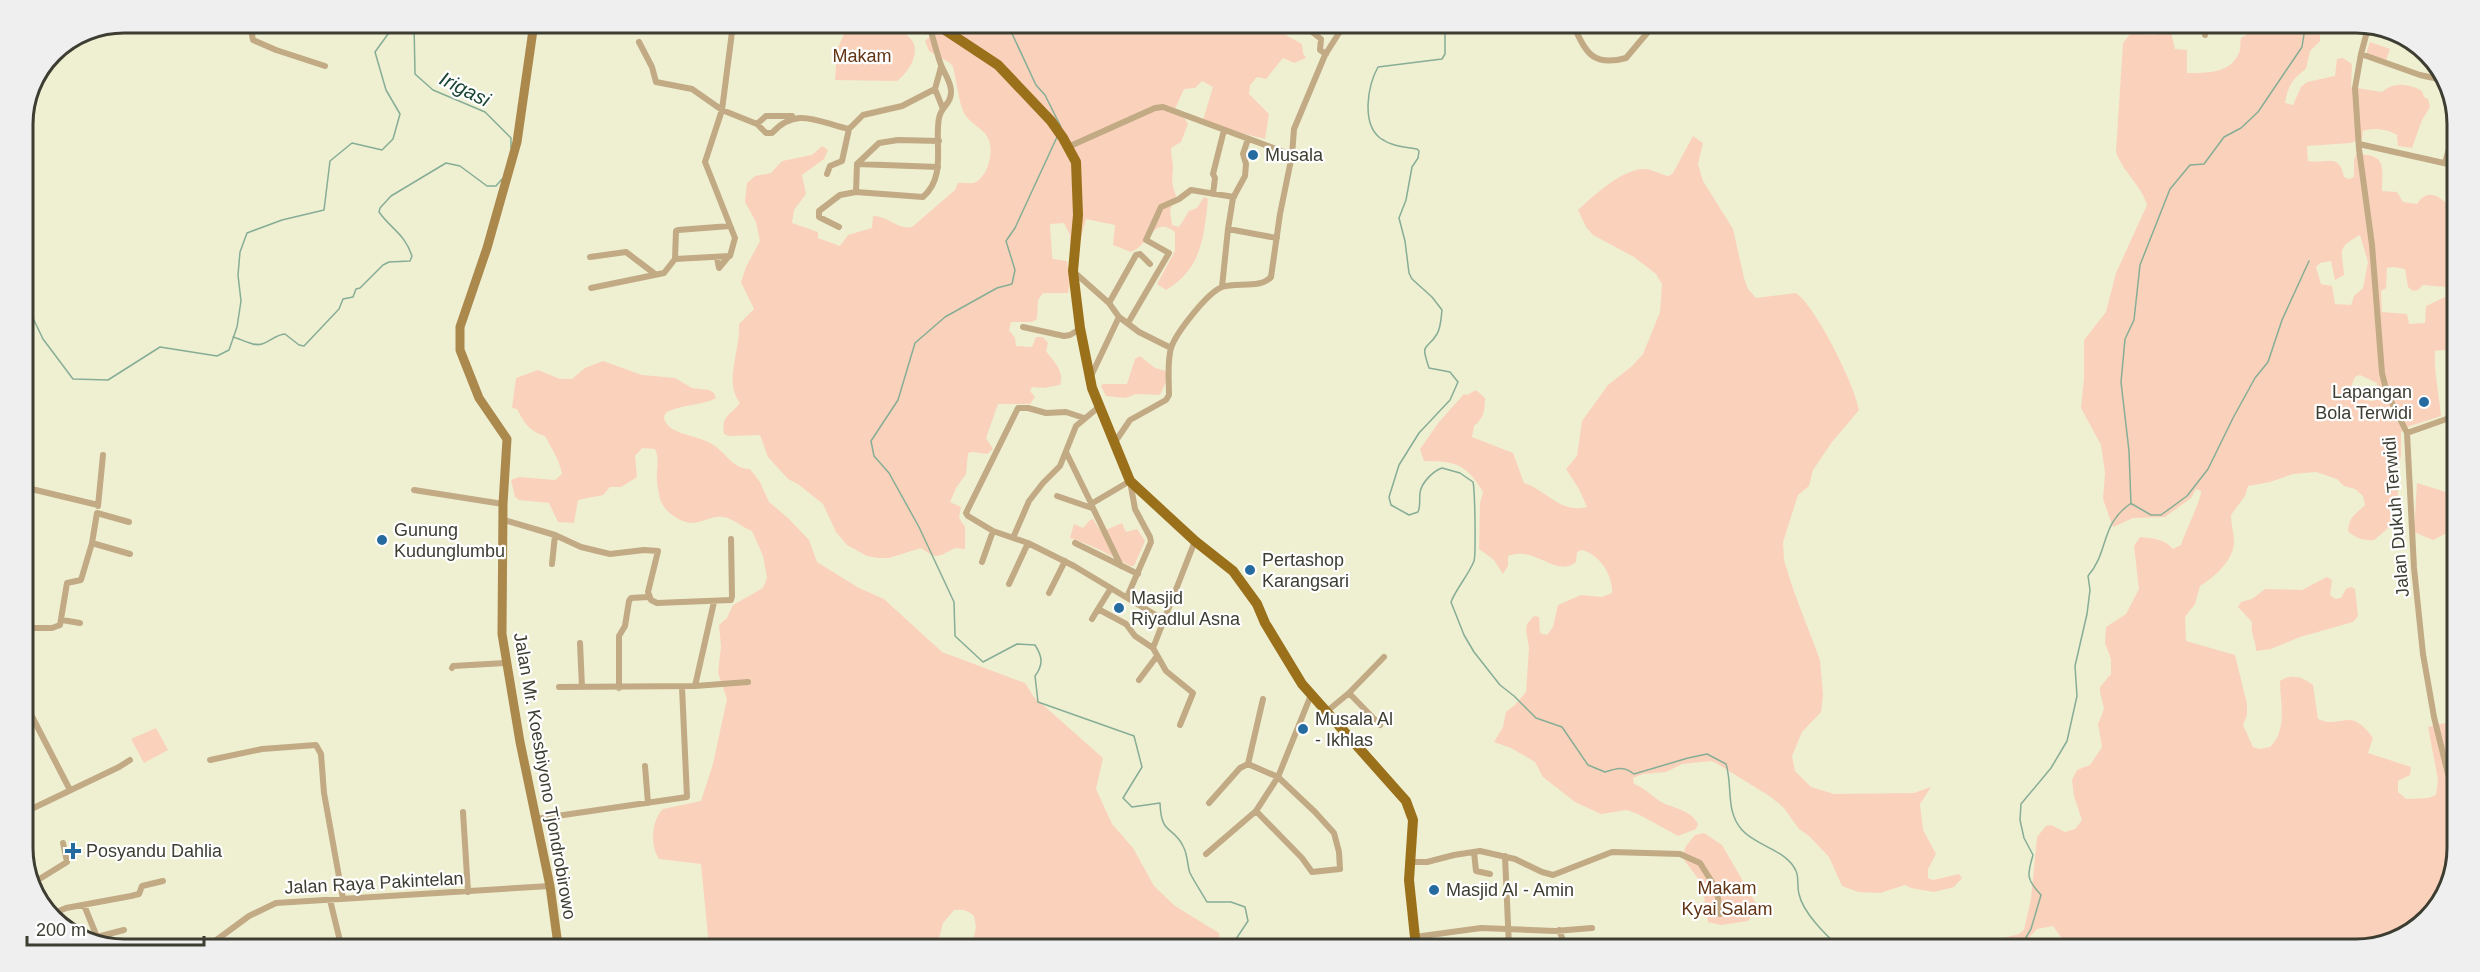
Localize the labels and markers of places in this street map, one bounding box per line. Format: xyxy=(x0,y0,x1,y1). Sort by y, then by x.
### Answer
place label: Musala xyxy=(1265,145,1324,165)
marker: Musala xyxy=(1246,148,1260,162)
place label: Lapangan Bola Terwidi xyxy=(2315,382,2412,423)
marker: Lapangan Bola Terwidi xyxy=(2417,395,2431,409)
place label: Gunung Kudunglumbu xyxy=(394,520,505,561)
marker: Gunung Kudunglumbu xyxy=(375,533,389,547)
place label: Pertashop Karangsari xyxy=(1262,550,1349,591)
marker: Pertashop Karangsari xyxy=(1243,563,1257,577)
place label: Masjid Riyadlul Asna xyxy=(1131,588,1241,629)
marker: Masjid Riyadlul Asna xyxy=(1112,601,1126,615)
place label: Musala Al - Ikhlas xyxy=(1315,709,1393,750)
marker: Musala Al - Ikhlas xyxy=(1296,722,1310,736)
place label: Posyandu Dahlia xyxy=(86,841,223,861)
marker: Posyandu Dahlia xyxy=(64,842,82,860)
place label: Masjid Al - Amin xyxy=(1446,880,1574,900)
marker: Masjid Al - Amin xyxy=(1427,883,1441,897)

